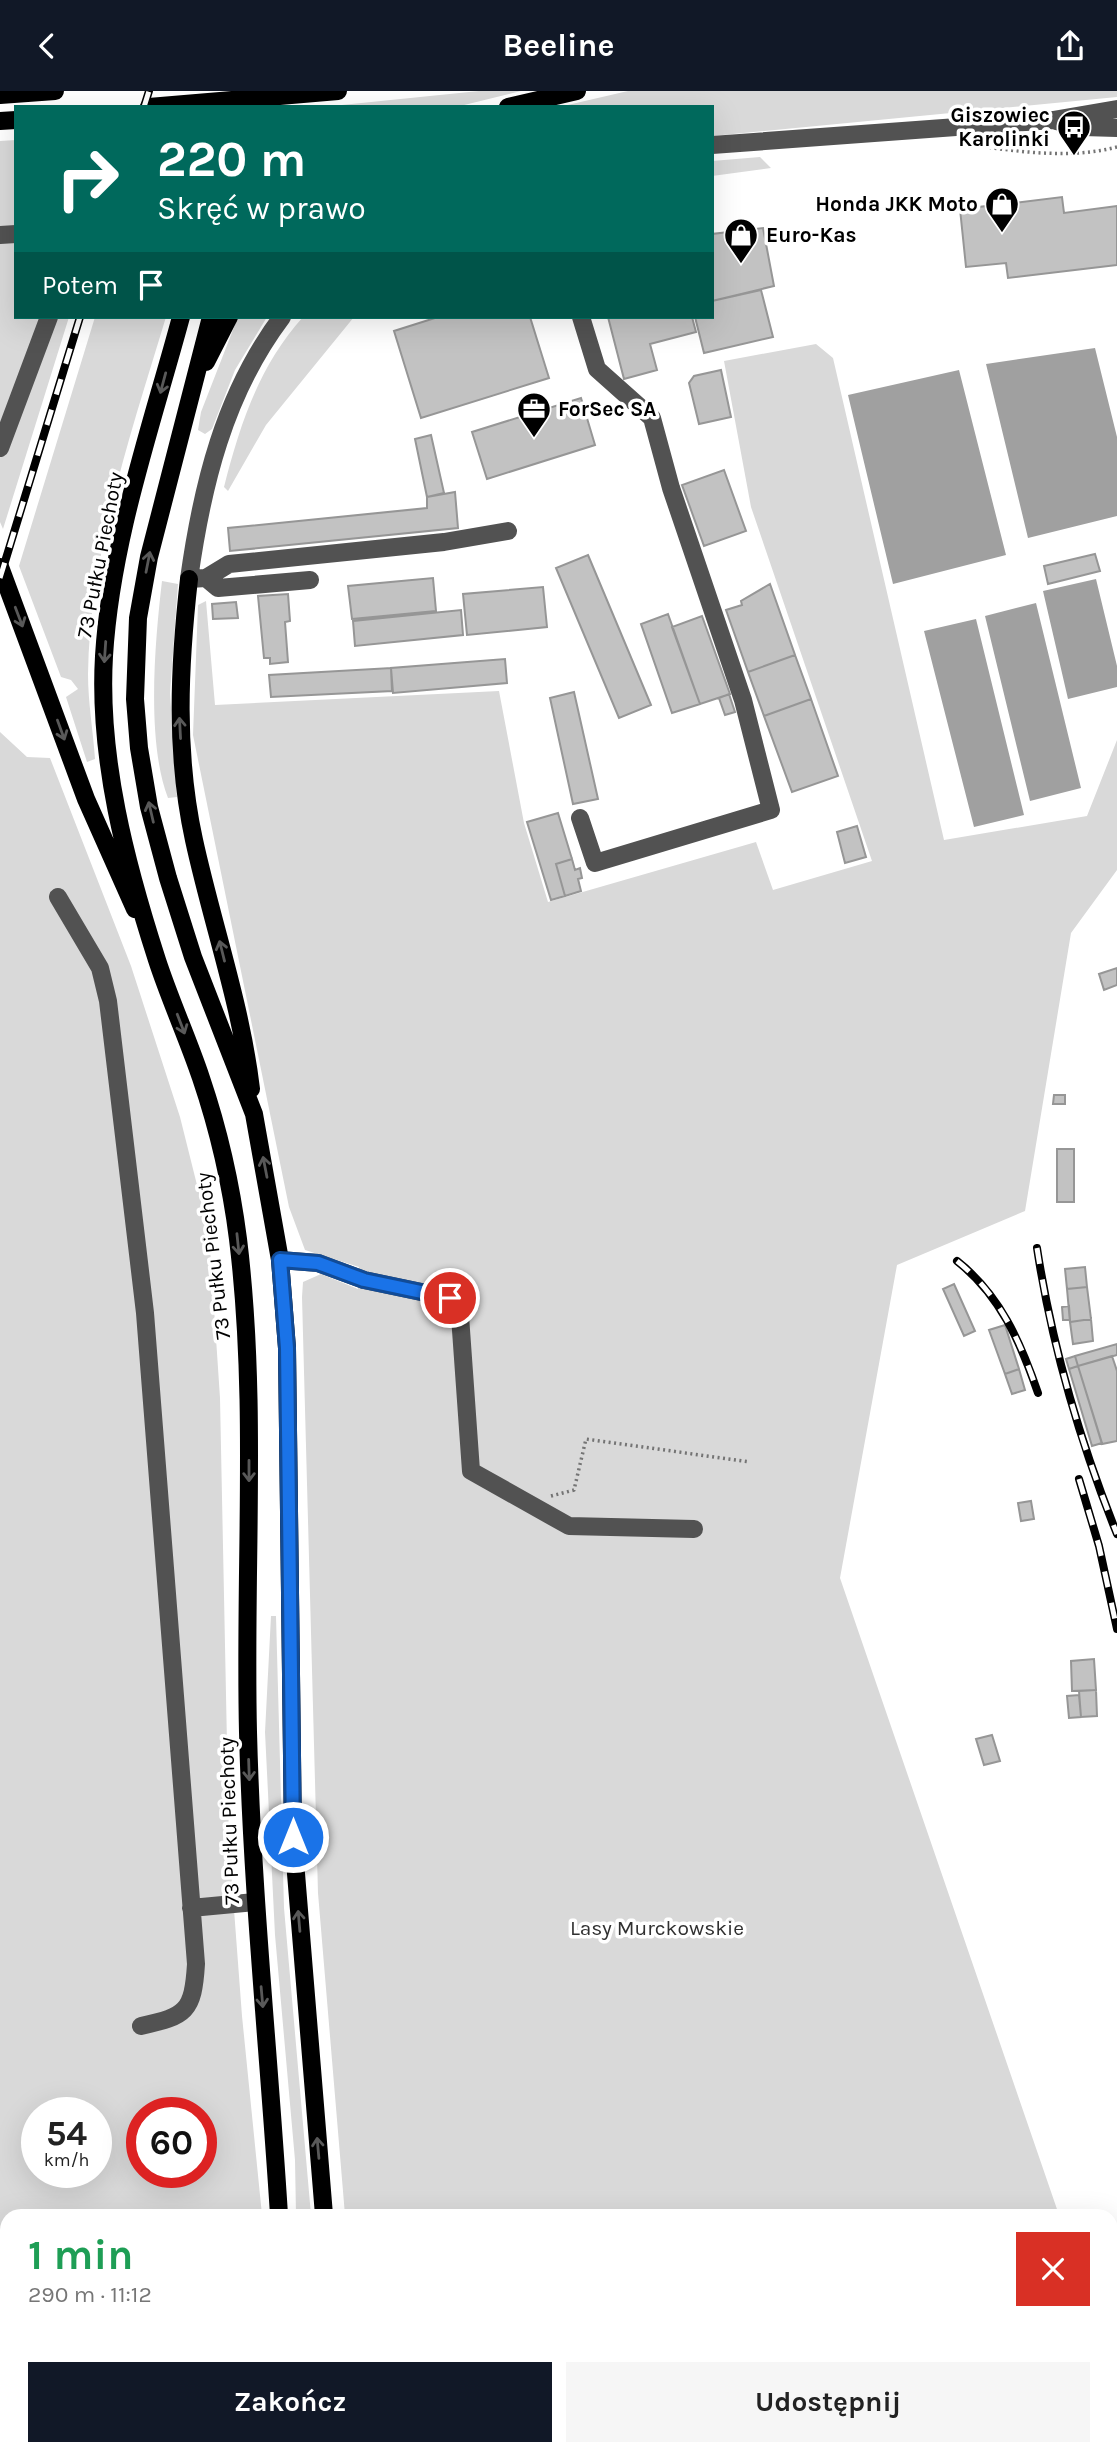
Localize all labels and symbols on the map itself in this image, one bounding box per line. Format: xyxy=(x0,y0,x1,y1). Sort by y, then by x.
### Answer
place label: Giszowiec Karolinki xyxy=(950,103,1050,151)
bus stop icon: Giszowiec Karolinki xyxy=(1055,108,1093,157)
shop icon: Honda JKK Moto xyxy=(983,185,1021,234)
place label: Honda JKK Moto xyxy=(815,192,978,216)
shop icon: Euro-Kas xyxy=(722,216,760,265)
place label: Euro-Kas xyxy=(766,223,857,247)
one-way arrow xyxy=(156,371,169,393)
office icon: ForSec SA xyxy=(515,390,553,439)
place label: ForSec SA xyxy=(558,397,656,421)
street label: 73 Pułku Piechoty xyxy=(72,470,128,640)
one-way arrow xyxy=(142,551,155,574)
one-way arrow xyxy=(14,605,26,627)
one-way arrow xyxy=(98,641,111,663)
one-way arrow xyxy=(174,717,187,740)
one-way arrow xyxy=(56,719,69,741)
one-way arrow xyxy=(144,801,157,824)
one-way arrow xyxy=(215,940,228,963)
one-way arrow xyxy=(176,1013,188,1035)
one-way arrow xyxy=(257,1156,271,1179)
street label: 73 Pułku Piechoty xyxy=(191,1171,235,1341)
one-way arrow xyxy=(232,1232,245,1255)
pin xyxy=(420,1268,480,1328)
one-way arrow xyxy=(242,1459,256,1482)
street label: 73 Pułku Piechoty xyxy=(214,1736,244,1906)
one-way arrow xyxy=(243,1758,256,1781)
position arrow xyxy=(256,1800,330,1874)
one-way arrow xyxy=(292,1910,305,1933)
park label: Lasy Murckowskie xyxy=(570,1916,744,1940)
one-way arrow xyxy=(255,1985,268,2008)
speed limit sign: 60 xyxy=(126,2097,217,2188)
one-way arrow xyxy=(311,2137,324,2159)

